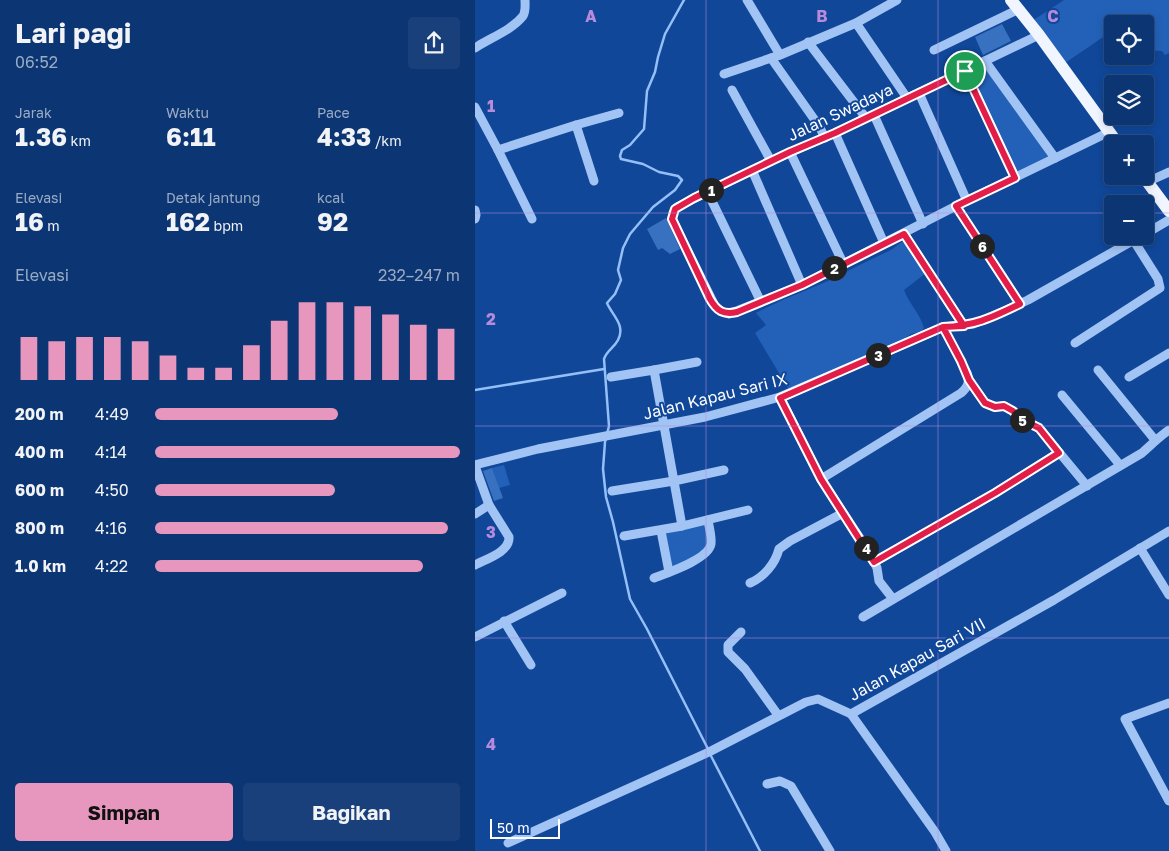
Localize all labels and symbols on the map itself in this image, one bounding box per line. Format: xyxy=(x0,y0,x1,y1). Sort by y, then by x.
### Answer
text: A xyxy=(585,6,597,26)
text: B xyxy=(816,6,828,26)
text: C xyxy=(1047,6,1059,26)
pin xyxy=(944,50,986,92)
street label: Jalan Swadaya xyxy=(784,79,896,145)
text: 1 xyxy=(487,96,495,116)
pin: 1 xyxy=(699,178,723,202)
pin: 6 xyxy=(969,234,995,258)
pin: 2 xyxy=(821,256,847,280)
text: 2 xyxy=(486,309,496,329)
pin: 3 xyxy=(865,342,891,368)
street label: Jalan Kapau Sari IX xyxy=(641,368,790,424)
pin: 5 xyxy=(1009,408,1035,432)
text: 3 xyxy=(486,522,496,542)
pin: 4 xyxy=(853,536,879,560)
street label: Jalan Kapau Sari VII xyxy=(845,613,989,705)
text: 4 xyxy=(486,734,496,754)
scale bar xyxy=(490,816,560,839)

